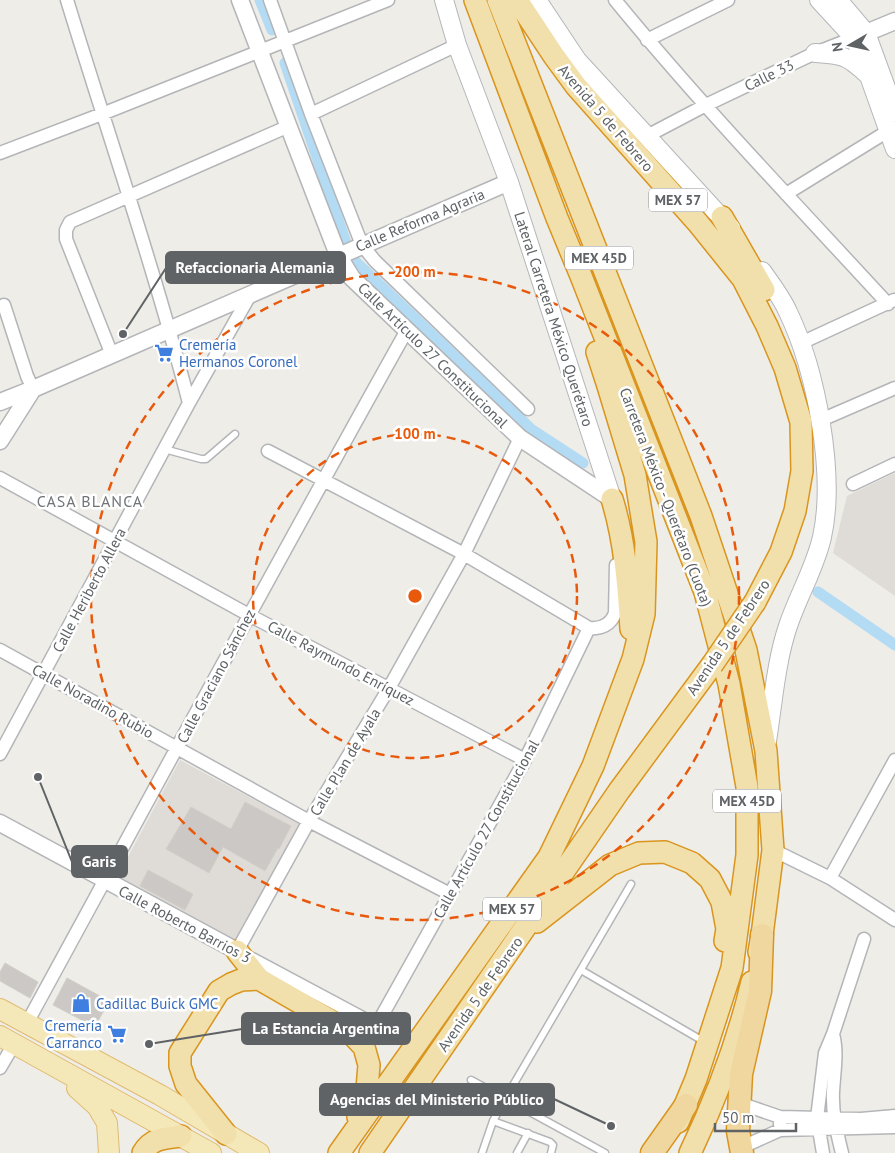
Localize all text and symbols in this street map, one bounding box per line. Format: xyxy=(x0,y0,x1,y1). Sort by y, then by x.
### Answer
north arrow xyxy=(825,20,875,70)
text: N xyxy=(828,41,847,53)
street label: Calle 33 xyxy=(741,55,797,95)
street label: Avenida 5 de Febrero xyxy=(554,60,658,176)
street label: Calle Reforma Agraria xyxy=(352,184,488,256)
road number: MEX 57 xyxy=(649,188,707,212)
street label: Lateral Carretera México Querétaro xyxy=(510,209,598,429)
road number: MEX 45D xyxy=(565,247,633,270)
callout: Refaccionaria Alemania xyxy=(166,252,345,283)
text: Refaccionaria Alemania xyxy=(176,257,334,277)
text: 200 m xyxy=(394,262,436,281)
street label: Calle Artículo 27 Constitucional xyxy=(354,278,513,432)
place label: Cremería Hermanos Coronel xyxy=(179,335,298,371)
supermarket icon: Cremería Hermanos Coronel xyxy=(153,342,175,364)
street label: Carretera México - Querétaro (Cuota) xyxy=(615,385,717,609)
text: 100 m xyxy=(394,424,436,443)
district label: CASA BLANCA xyxy=(37,491,143,511)
street label: Calle Heriberto Allera xyxy=(48,524,130,656)
street label: Avenida 5 de Febrero xyxy=(682,575,774,699)
centre of rings xyxy=(406,587,424,605)
street label: Calle Graciano Sánchez xyxy=(173,606,259,746)
street label: Calle Raymundo Enríquez xyxy=(264,616,418,710)
street label: Calle Noradino Rubio xyxy=(29,660,157,742)
street label: Calle Plan de Ayala xyxy=(305,705,385,819)
street label: Calle Artículo 27 Constitucional xyxy=(429,736,543,922)
road number: MEX 45D xyxy=(713,789,781,812)
callout: Garis xyxy=(72,846,127,877)
text: Garis xyxy=(82,851,116,871)
street label: Calle Roberto Barrios 3 xyxy=(115,881,255,967)
road number: MEX 57 xyxy=(483,898,541,921)
street label: Avenida 5 de Febrero xyxy=(433,933,527,1055)
shop icon: Cadillac Buick GMC xyxy=(70,992,92,1014)
place label: Cadillac Buick GMC xyxy=(96,994,218,1013)
callout: La Estancia Argentina xyxy=(242,1013,410,1044)
place label: Cremería Carranco xyxy=(45,1016,102,1052)
text: La Estancia Argentina xyxy=(252,1018,400,1038)
supermarket icon: Cremería Carranco xyxy=(106,1023,128,1045)
callout: Agencias del Ministerio Público xyxy=(320,1084,554,1115)
text: Agencias del Ministerio Público xyxy=(330,1089,544,1109)
scale bar xyxy=(715,1100,796,1132)
text: 50 m xyxy=(722,1108,755,1127)

